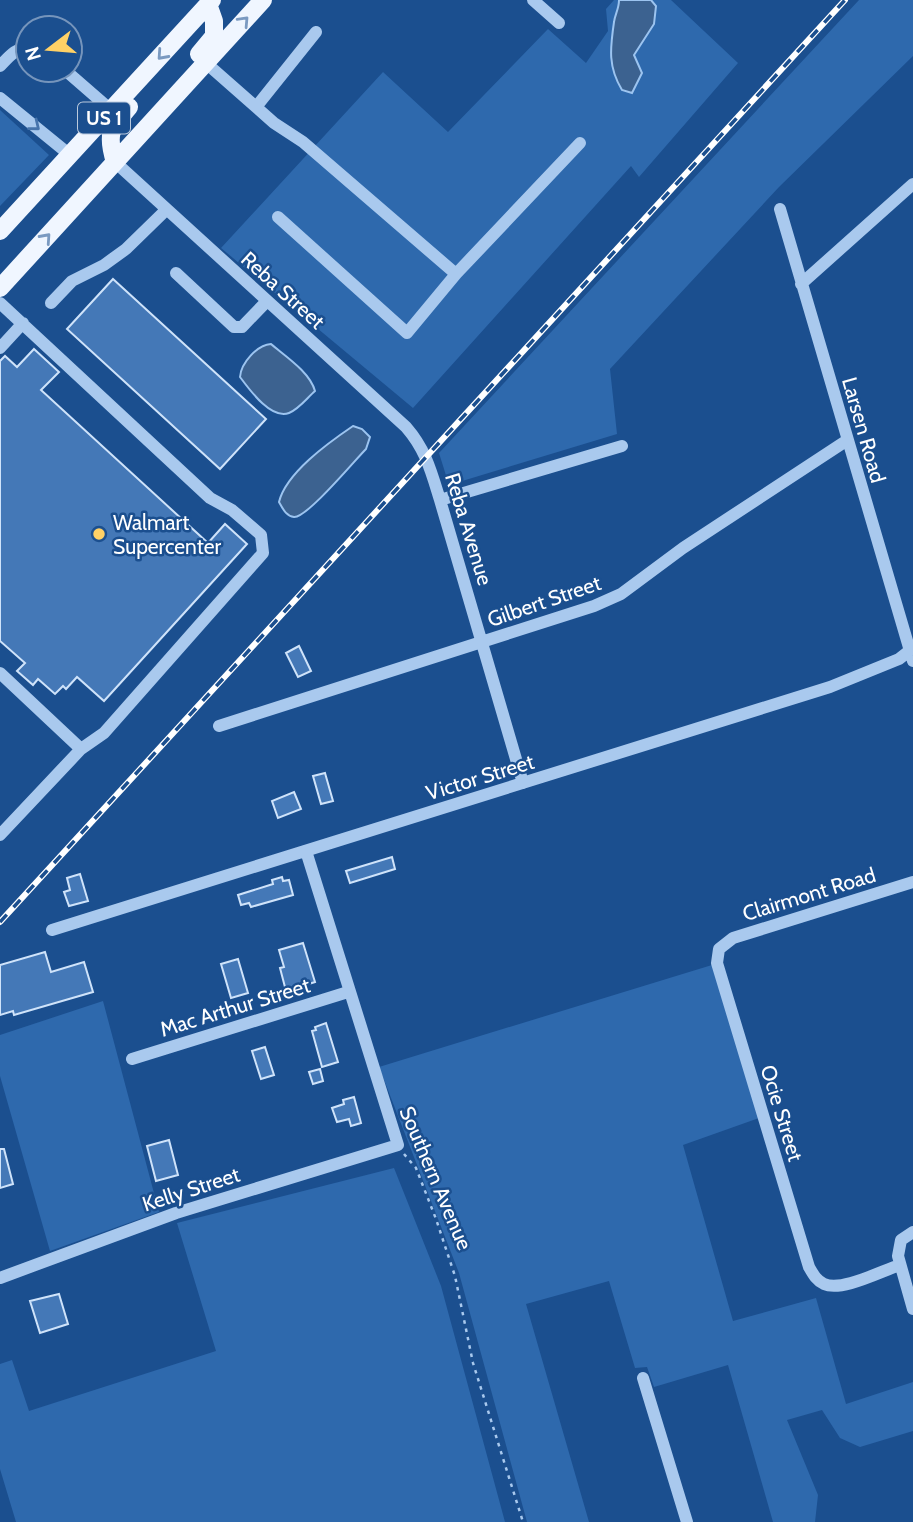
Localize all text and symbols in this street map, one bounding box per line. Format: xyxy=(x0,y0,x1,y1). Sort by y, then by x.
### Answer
north arrow xyxy=(14,14,84,84)
one-way arrow xyxy=(235,16,248,29)
text: N xyxy=(20,44,46,63)
one-way arrow xyxy=(158,47,171,60)
road number: US 1 xyxy=(78,102,130,134)
one-way arrow xyxy=(28,118,40,131)
one-way arrow xyxy=(38,233,50,246)
street label: Reba Street xyxy=(236,246,330,334)
street label: Larsen Road xyxy=(837,374,891,486)
street label: Reba Avenue xyxy=(440,470,498,588)
place label: Walmart Supercenter xyxy=(113,510,221,559)
marker: Walmart Supercenter xyxy=(91,526,107,542)
street label: Gilbert Street xyxy=(484,570,604,632)
street label: Victor Street xyxy=(423,749,537,805)
street label: Clairmont Road xyxy=(739,862,879,926)
street label: Mac Arthur Street xyxy=(157,972,313,1042)
street label: Ocie Street xyxy=(756,1062,808,1164)
street label: Southern Avenue xyxy=(394,1102,478,1254)
street label: Kelly Street xyxy=(139,1162,243,1216)

